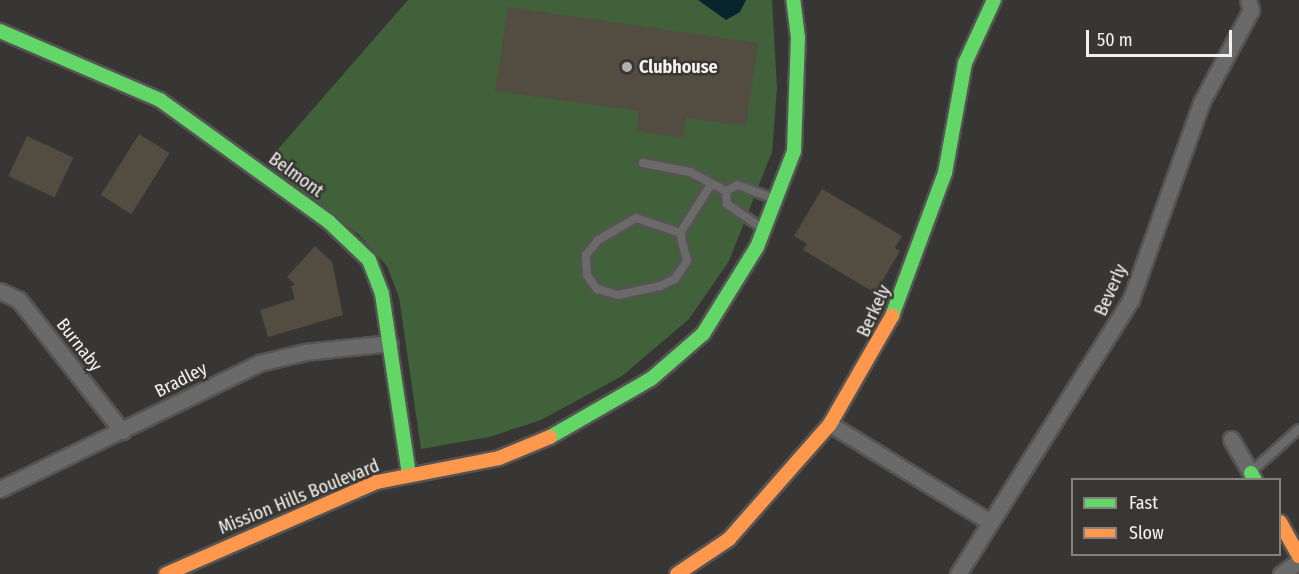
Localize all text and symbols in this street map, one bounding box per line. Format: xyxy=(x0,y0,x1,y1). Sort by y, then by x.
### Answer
scale bar xyxy=(1089,18,1234,56)
text: 50 m xyxy=(1097,29,1133,51)
place label: Clubhouse xyxy=(639,56,718,78)
marker: Clubhouse xyxy=(620,60,634,74)
street label: Belmont xyxy=(265,148,327,202)
street label: Beverly xyxy=(1090,261,1132,319)
street label: Berkely xyxy=(853,282,895,340)
street label: Burnaby xyxy=(52,314,106,376)
street label: Bradley xyxy=(151,358,211,402)
street label: Mission Hills Boulevard xyxy=(216,455,382,539)
legend xyxy=(1071,478,1281,556)
text: Fast xyxy=(1129,492,1158,514)
text: Slow xyxy=(1129,522,1164,544)

